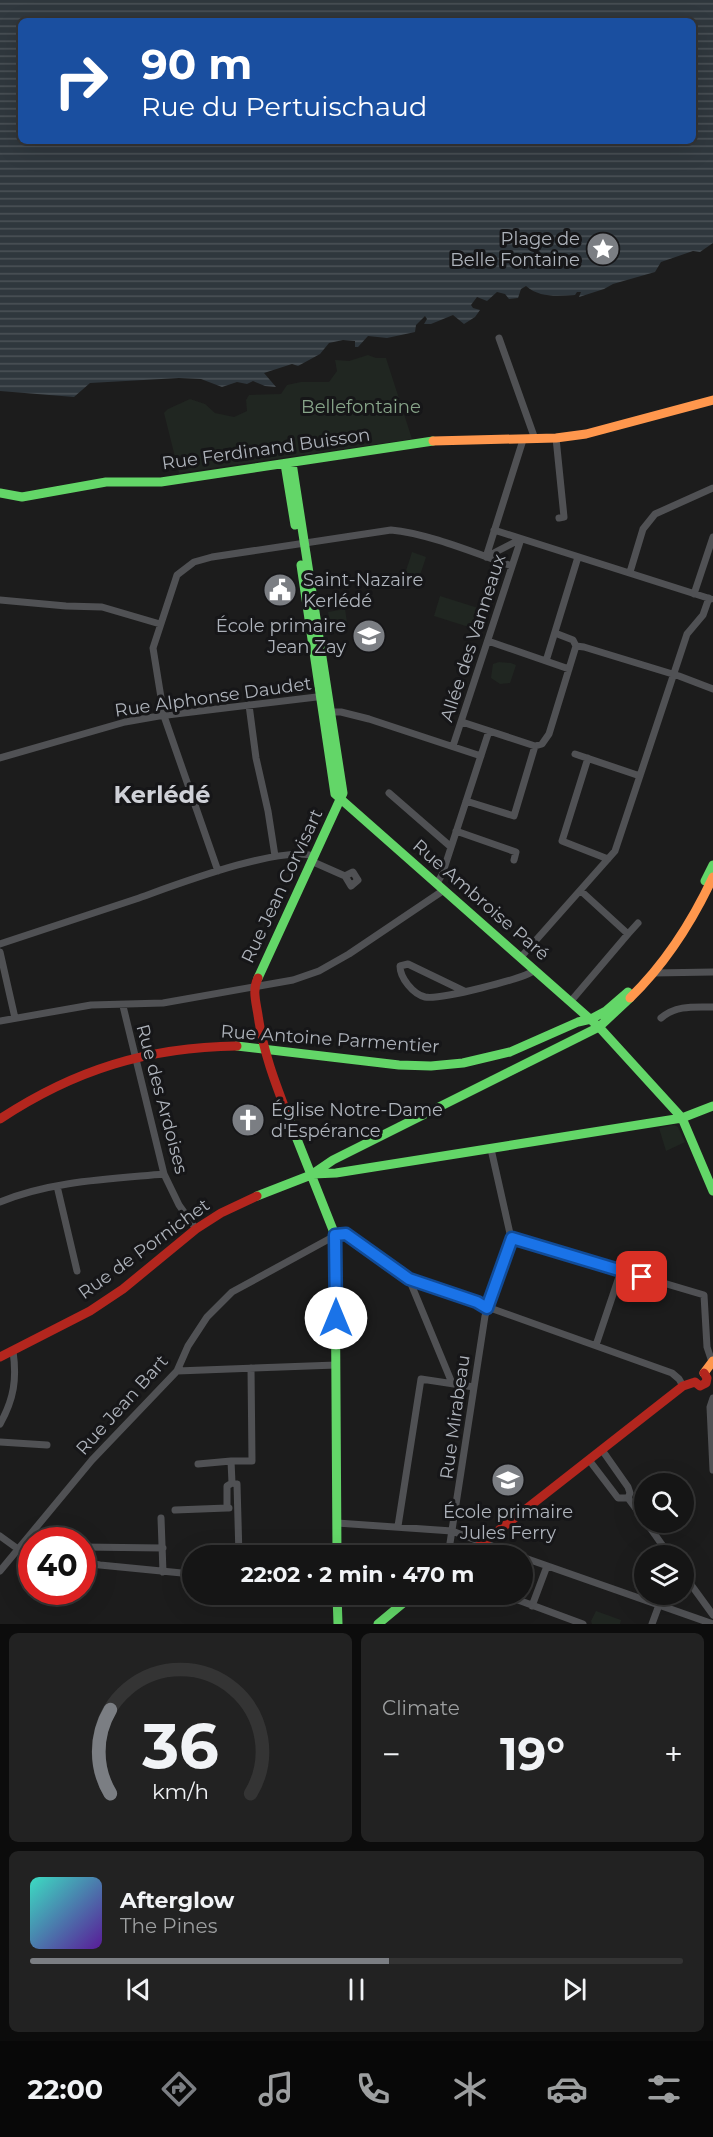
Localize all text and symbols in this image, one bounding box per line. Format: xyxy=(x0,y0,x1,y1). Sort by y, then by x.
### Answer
text: 90 m xyxy=(141,38,252,90)
icon: right xyxy=(42,42,120,120)
text: Rue du Pertuischaud xyxy=(141,90,427,123)
place label: Plage de Belle Fontaine xyxy=(450,228,580,271)
place icon: Plage de Belle Fontaine xyxy=(585,231,621,267)
park label: Bellefontaine xyxy=(301,396,421,418)
street label: Rue Ferdinand Buisson xyxy=(160,423,372,475)
street label: Allée des Vanneaux xyxy=(435,551,511,725)
place label: Saint-Nazaire Kerlédé xyxy=(303,569,424,612)
public building icon: Saint-Nazaire Kerlédé xyxy=(262,572,298,608)
place label: École primaire Jean Zay xyxy=(216,615,346,658)
school or university icon: École primaire Jean Zay xyxy=(351,618,387,654)
street label: Rue Alphonse Daudet xyxy=(113,672,313,722)
district label: Kerlédé xyxy=(114,780,210,809)
street label: Rue Jean Corvisart xyxy=(237,805,327,967)
street label: Rue Ambroise Paré xyxy=(408,835,554,965)
street label: Rue Antoine Parmentier xyxy=(220,1020,440,1058)
street label: Rue des Ardoises xyxy=(131,1022,193,1176)
place label: Église Notre-Dame d'Espérance xyxy=(271,1099,443,1142)
church icon: Église Notre-Dame d'Espérance xyxy=(230,1102,266,1138)
street label: Rue de Pornichet xyxy=(74,1194,214,1304)
pin xyxy=(616,1251,667,1302)
icon: arrive xyxy=(625,1260,658,1293)
position arrow xyxy=(304,1286,368,1350)
street label: Rue Jean Bart xyxy=(71,1351,173,1459)
street label: Rue Mirabeau xyxy=(435,1353,475,1481)
school or university icon: École primaire Jules Ferry xyxy=(490,1462,526,1498)
map controls xyxy=(634,1473,694,1605)
button: search xyxy=(634,1473,694,1533)
place label: École primaire Jules Ferry xyxy=(443,1501,573,1544)
speed limit sign: 40 xyxy=(18,1527,96,1605)
button: layers xyxy=(634,1545,694,1605)
text: 22:02 · 2 min · 470 m xyxy=(241,1561,474,1588)
text: Climate xyxy=(382,1696,460,1720)
text: 36 xyxy=(141,1708,219,1784)
text: 19° xyxy=(500,1726,565,1781)
text: − xyxy=(382,1734,401,1774)
text: + xyxy=(664,1734,683,1774)
text: km/h xyxy=(152,1779,209,1805)
text: Afterglow xyxy=(120,1887,234,1914)
text: The Pines xyxy=(120,1914,217,1938)
icon: previous xyxy=(122,1973,155,2006)
icon: pause xyxy=(340,1973,373,2006)
icon: next xyxy=(558,1973,591,2006)
icon: directions xyxy=(158,2068,200,2110)
icon: music xyxy=(255,2068,297,2110)
icon: phone xyxy=(352,2068,394,2110)
icon: climate xyxy=(449,2068,491,2110)
icon: car xyxy=(546,2068,588,2110)
icon: filters xyxy=(643,2068,685,2110)
text: 22:00 xyxy=(28,2073,103,2106)

